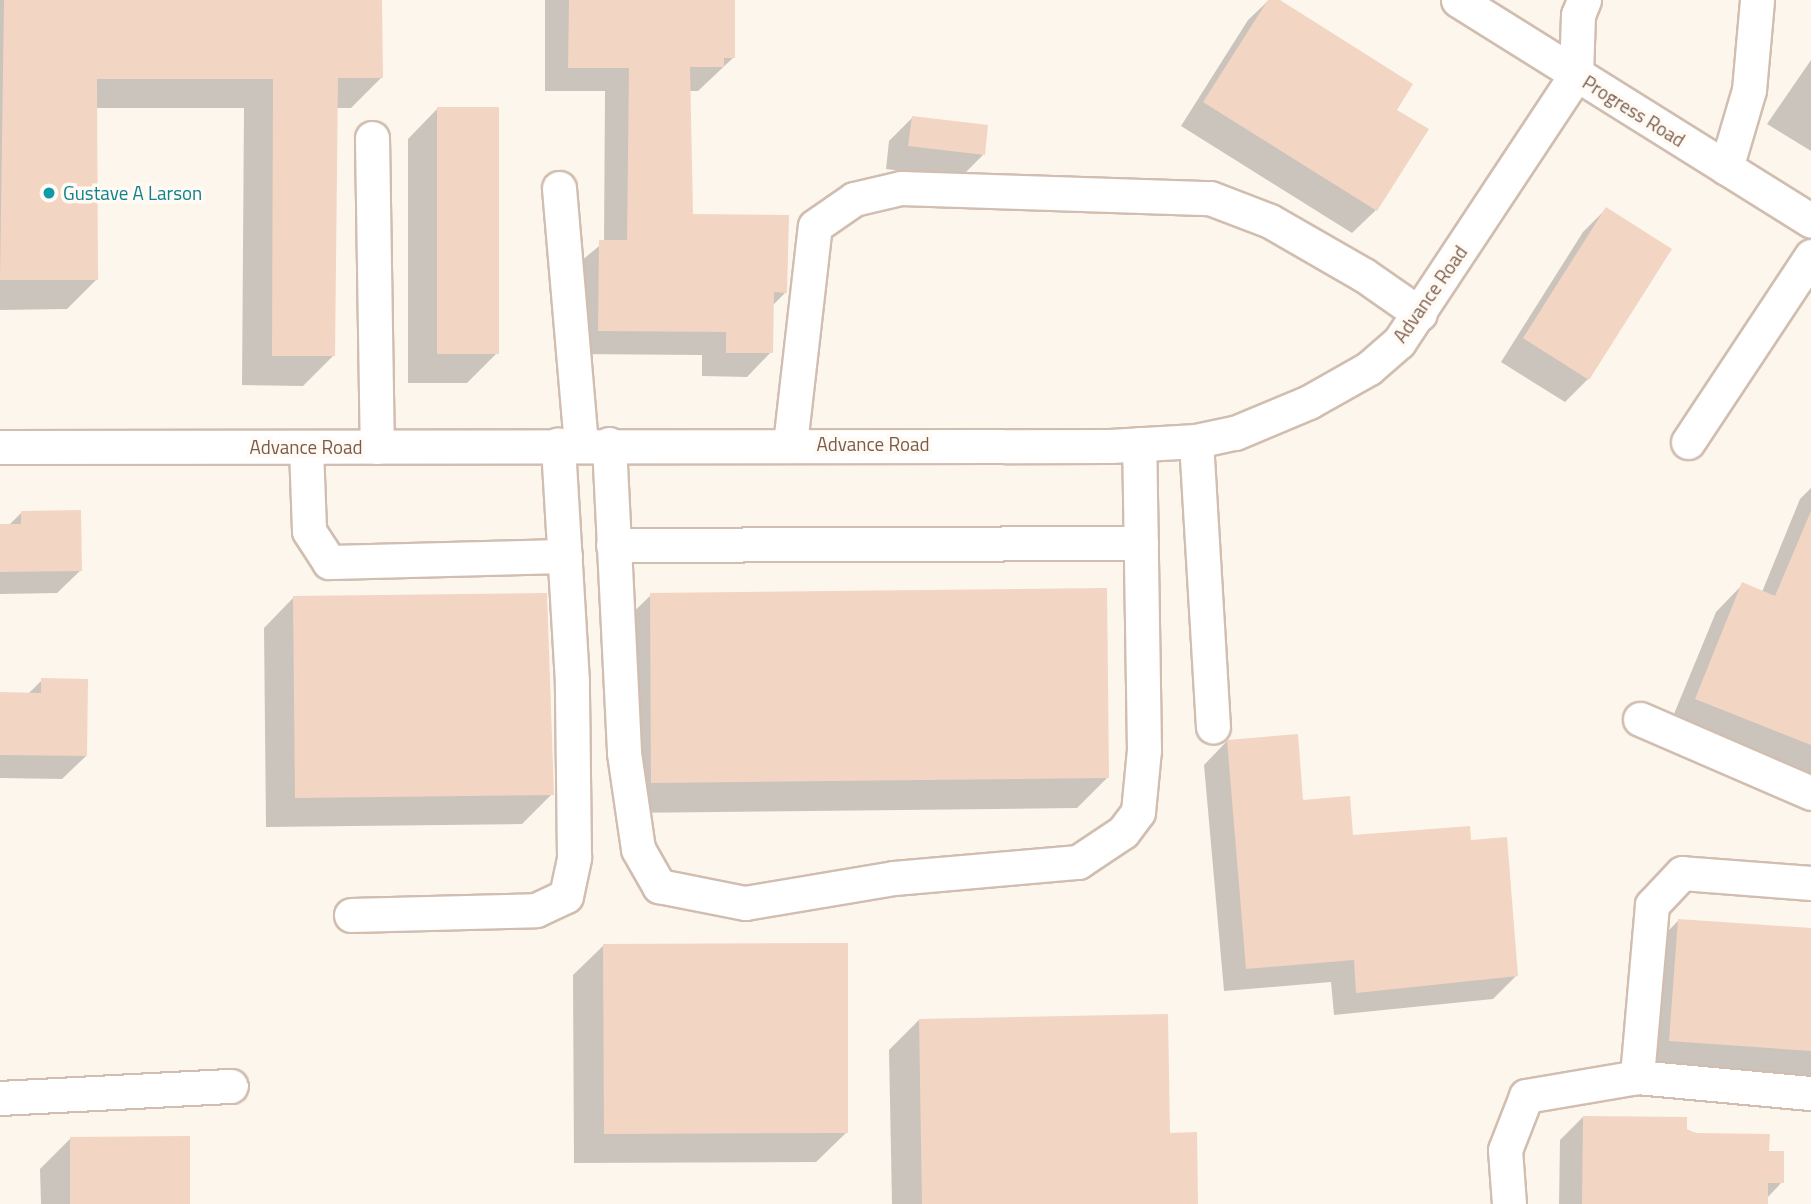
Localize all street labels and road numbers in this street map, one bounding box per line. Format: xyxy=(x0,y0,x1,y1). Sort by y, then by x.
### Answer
street label: Progress Road xyxy=(1579,70,1689,152)
street label: Advance Road xyxy=(1388,241,1472,347)
street label: Advance Road xyxy=(816,433,930,455)
street label: Advance Road xyxy=(249,436,363,458)

